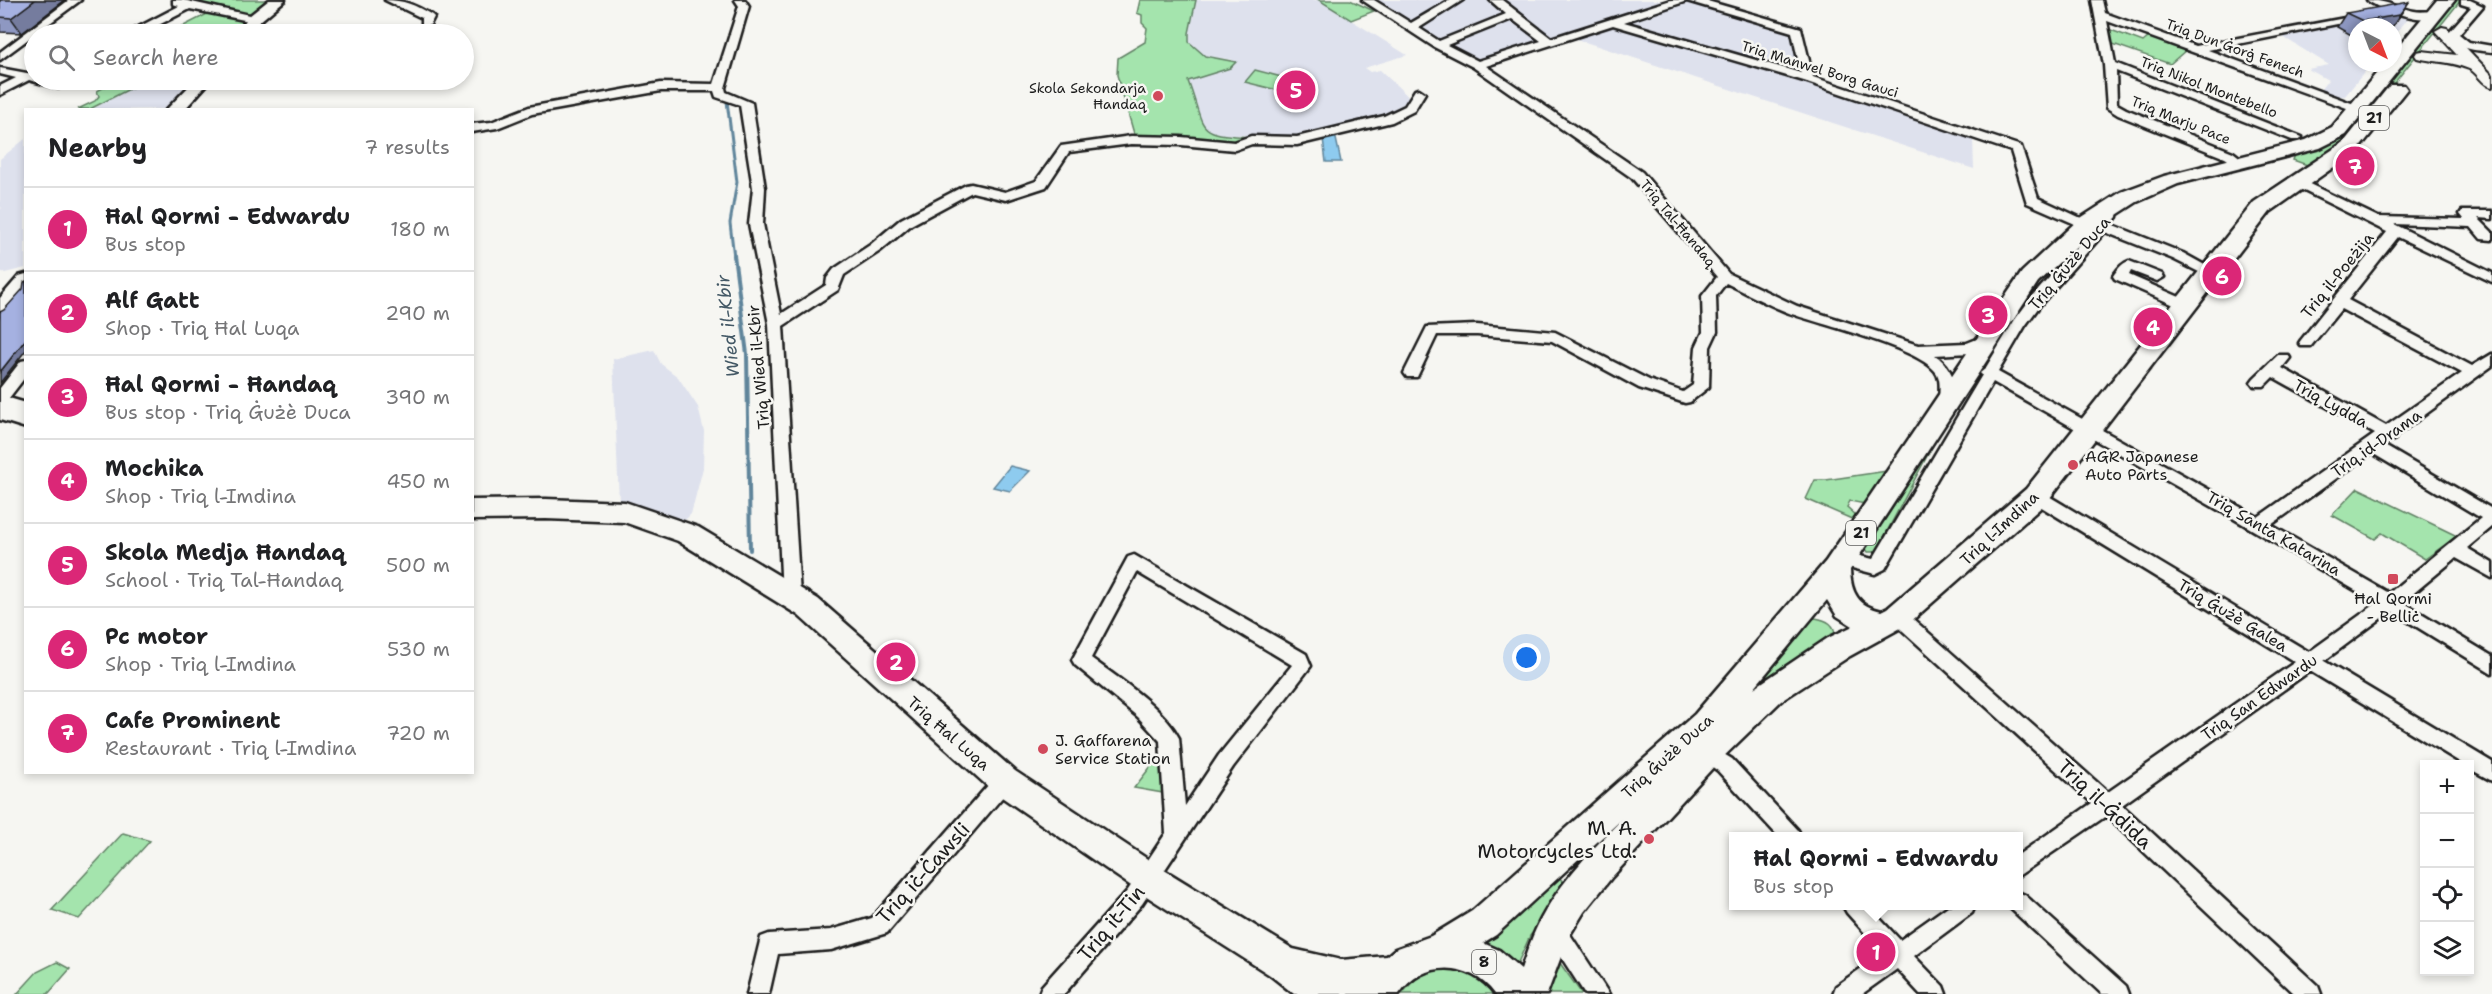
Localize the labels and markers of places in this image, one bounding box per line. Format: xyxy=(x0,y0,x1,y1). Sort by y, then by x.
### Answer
pin: 5 xyxy=(1276,68,1316,112)
place label: Skola Sekondarja Ħandaq xyxy=(1029,79,1148,113)
marker: Skola Sekondarja Ħandaq xyxy=(1151,89,1165,103)
pin: 7 xyxy=(2336,144,2374,188)
pin: 6 xyxy=(2202,254,2242,298)
pin: 3 xyxy=(1968,292,2008,338)
pin: 4 xyxy=(2134,304,2172,350)
place label: AGR Japanese Auto Parts xyxy=(2085,446,2199,485)
marker: AGR Japanese Auto Parts xyxy=(2066,458,2080,472)
marker: Ħal Qormi - Belliċ xyxy=(2386,572,2400,586)
place label: Ħal Qormi - Belliċ xyxy=(2354,588,2432,627)
pin: 2 xyxy=(876,640,916,684)
place label: J. Gaffarena Service Station xyxy=(1055,730,1171,769)
marker: J. Gaffarena Service Station xyxy=(1036,742,1050,756)
place label: M. A. Motorcycles Ltd. xyxy=(1477,815,1637,864)
marker: M. A. Motorcycles Ltd. xyxy=(1642,832,1656,846)
pin: 1 xyxy=(1856,930,1896,974)

